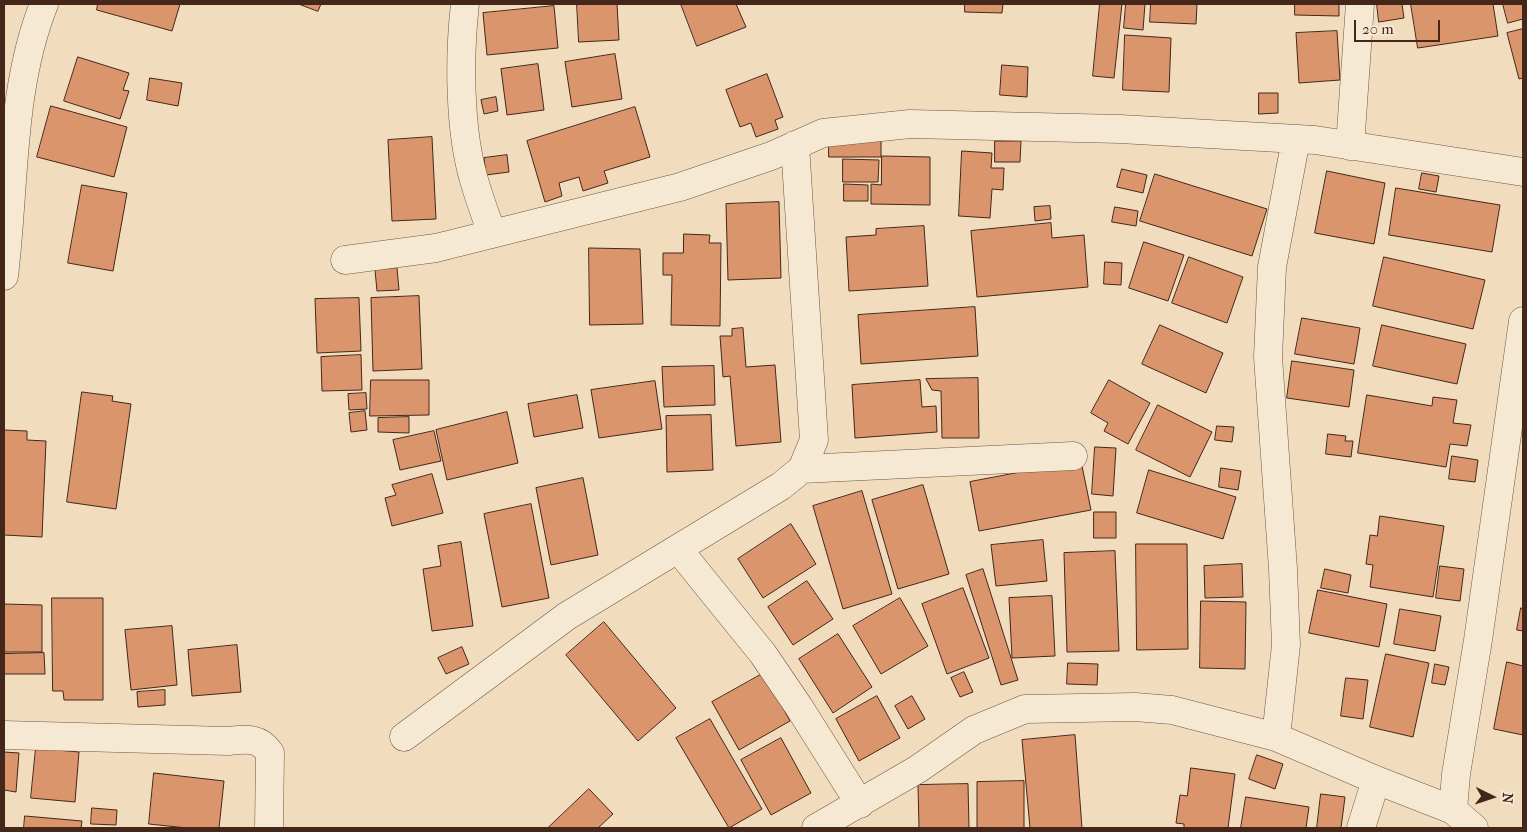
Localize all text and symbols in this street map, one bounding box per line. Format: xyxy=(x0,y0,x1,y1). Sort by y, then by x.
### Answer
scale bar xyxy=(1357,10,1443,42)
text: 20 m xyxy=(1362,20,1394,38)
north arrow xyxy=(1467,772,1517,822)
text: N xyxy=(1499,792,1516,804)

